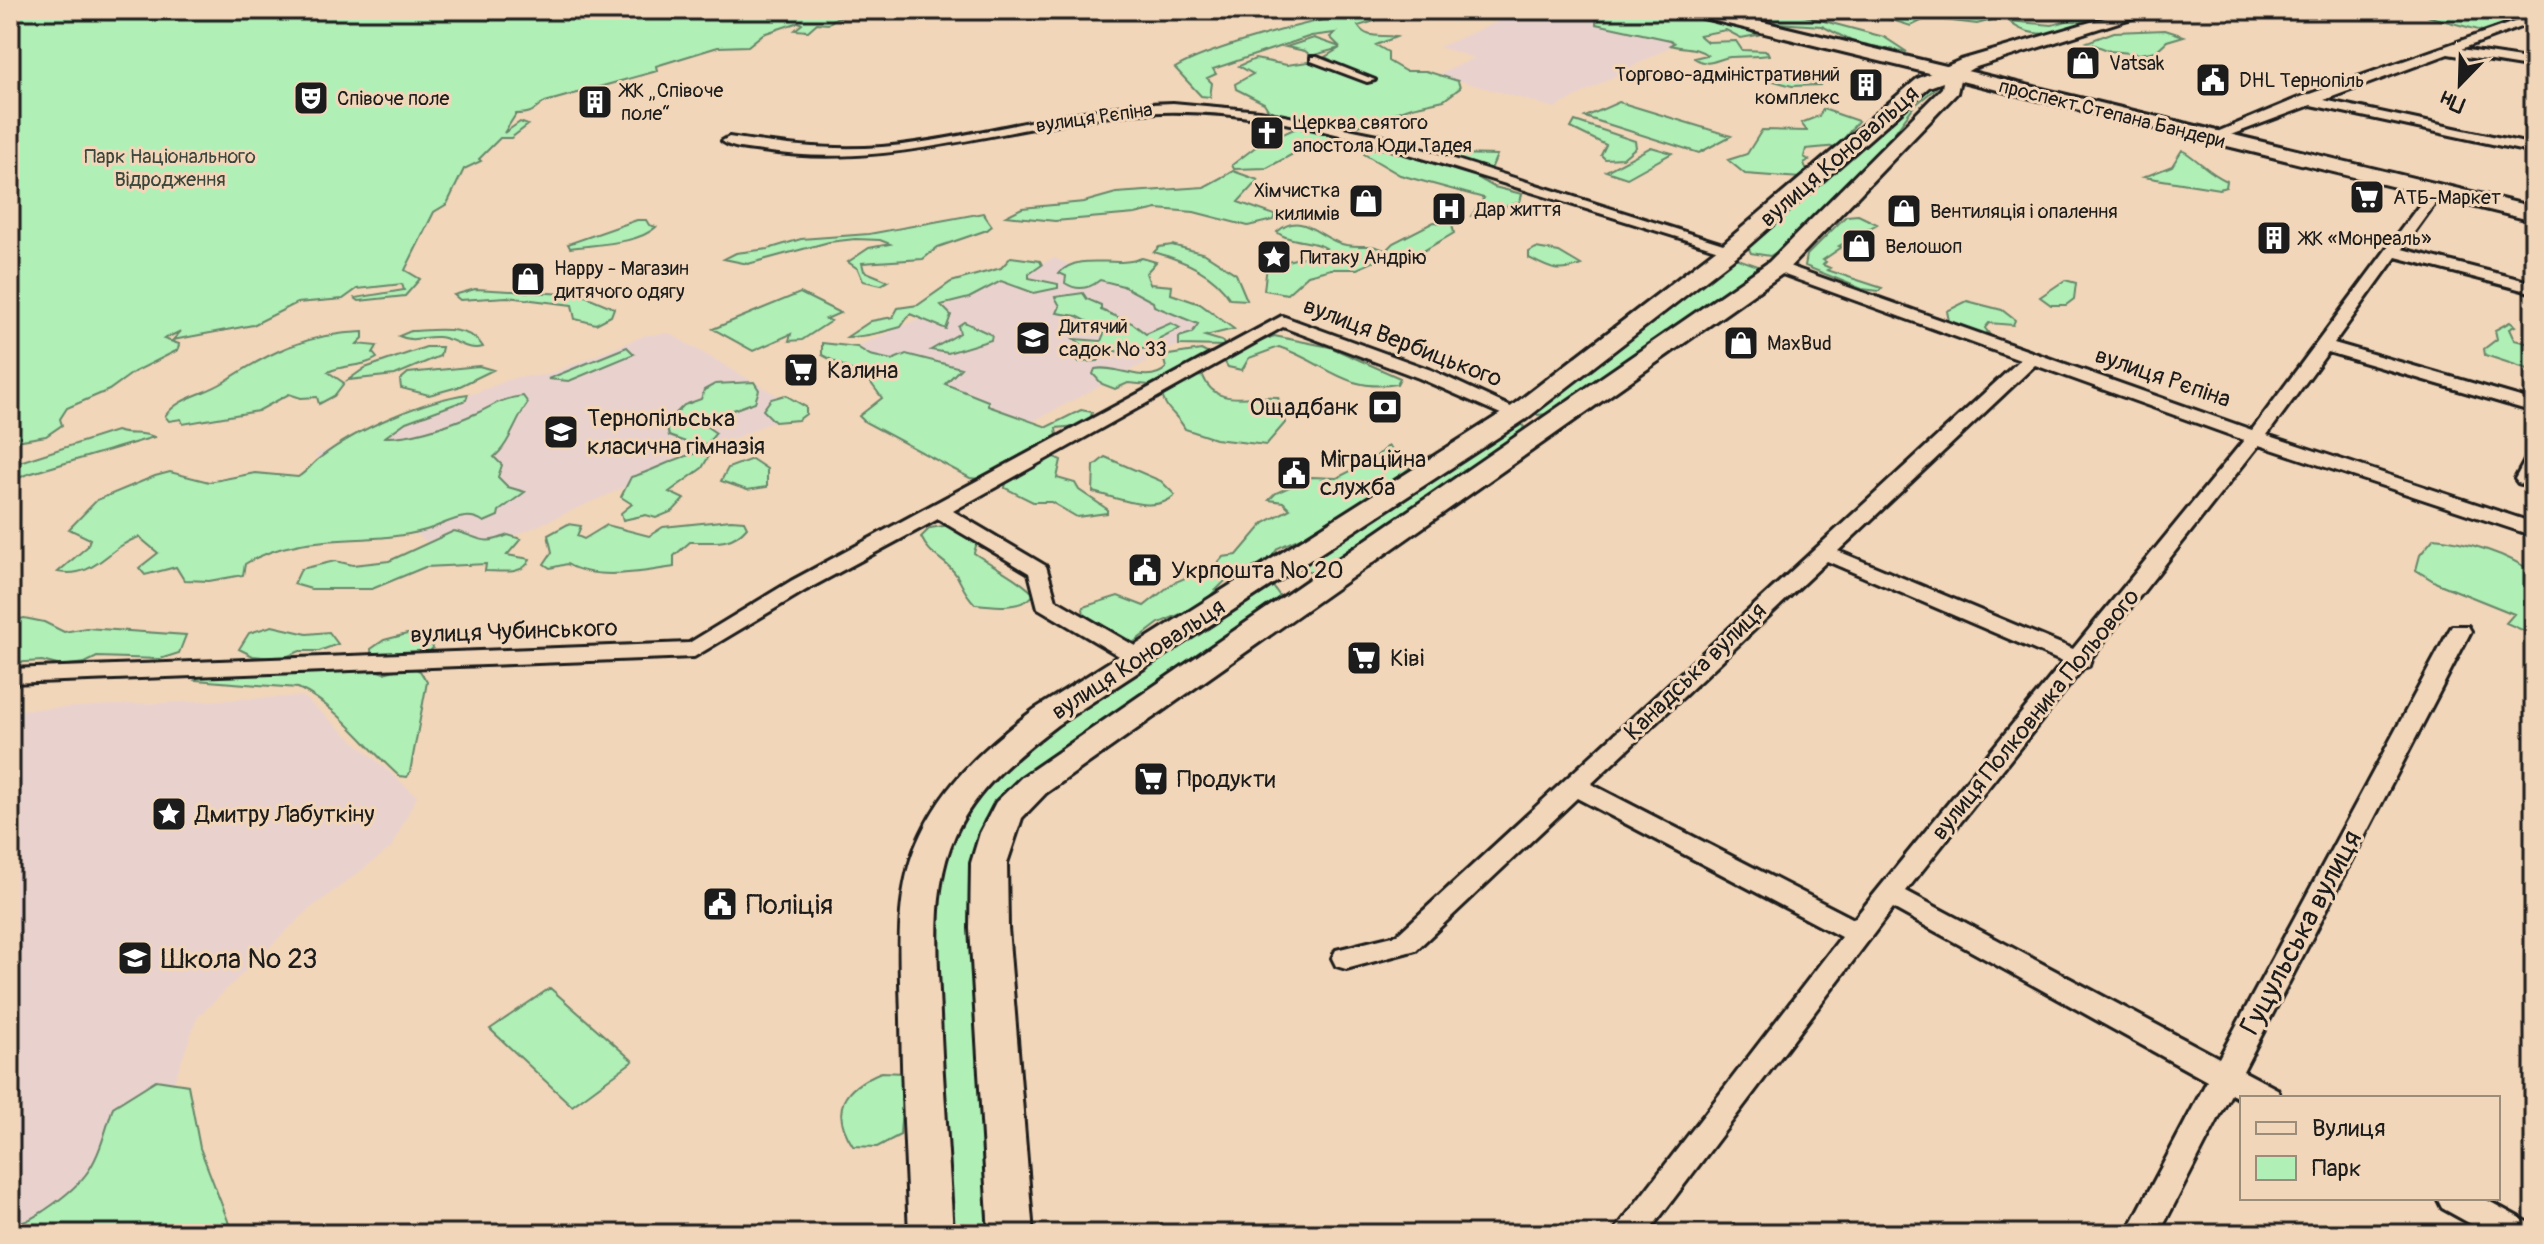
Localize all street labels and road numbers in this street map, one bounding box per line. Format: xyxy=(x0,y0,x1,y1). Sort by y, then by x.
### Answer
street label: проспект Степана Бандери xyxy=(1996,73,2228,154)
street label: вулиця Коновальця xyxy=(1754,79,1925,233)
street label: вулиця Рєпіна xyxy=(1034,97,1154,138)
street label: вулиця Вербицького xyxy=(1299,291,1506,394)
street label: вулиця Рєпіна xyxy=(2091,341,2234,414)
street label: вулиця Полковника Польового xyxy=(1925,583,2146,846)
street label: вулиця Коновальця xyxy=(1046,592,1231,726)
street label: Канадська вулиця xyxy=(1618,596,1772,746)
street label: вулиця Чубинського xyxy=(410,613,618,650)
street label: Гуцульська вулиця xyxy=(2233,824,2370,1041)

